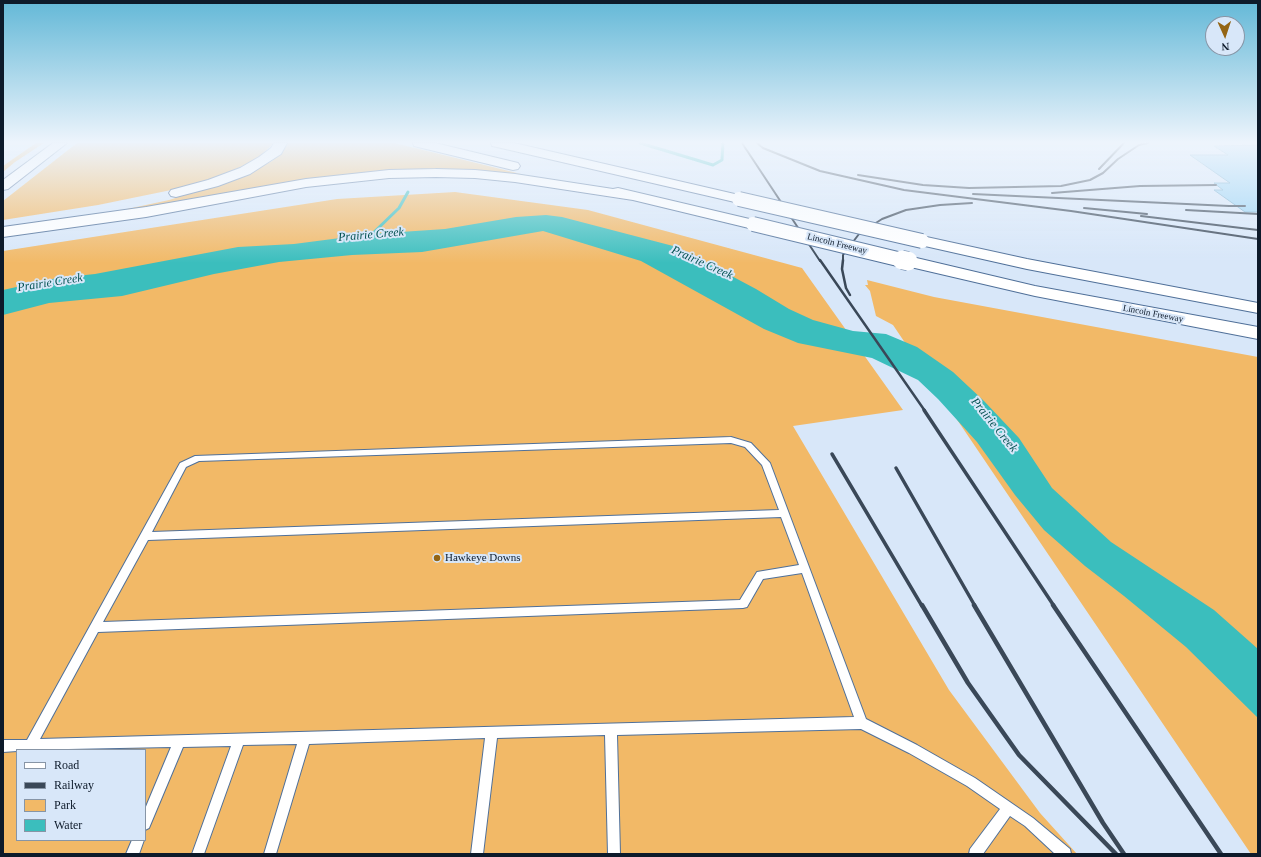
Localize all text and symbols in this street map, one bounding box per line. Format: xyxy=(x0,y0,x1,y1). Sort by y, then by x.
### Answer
north arrow xyxy=(1205,16,1245,56)
text: N xyxy=(1221,41,1230,53)
water label: Prairie Creek xyxy=(338,225,404,245)
street label: Lincoln Freeway xyxy=(806,231,868,257)
water label: Prairie Creek xyxy=(669,243,735,283)
water label: Prairie Creek xyxy=(16,271,84,295)
street label: Lincoln Freeway xyxy=(1122,303,1184,325)
water label: Prairie Creek xyxy=(968,395,1020,455)
place label: Hawkeye Downs xyxy=(445,551,520,565)
marker: Hawkeye Downs xyxy=(432,553,442,563)
legend xyxy=(16,749,146,841)
text: Road xyxy=(54,758,79,772)
text: Railway xyxy=(54,778,94,792)
text: Park xyxy=(54,798,76,812)
text: Water xyxy=(54,818,82,832)

